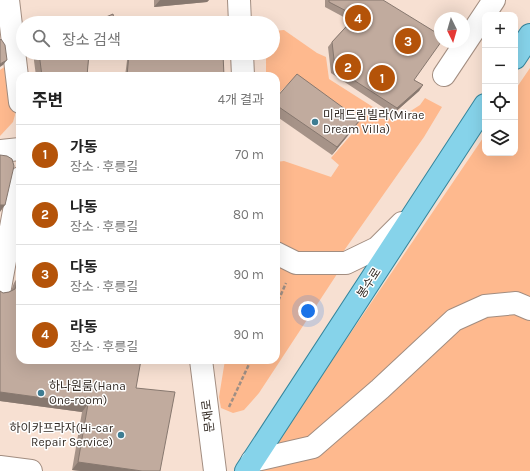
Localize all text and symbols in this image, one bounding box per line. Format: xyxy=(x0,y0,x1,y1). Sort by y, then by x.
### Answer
pin: 4 xyxy=(345,3,371,33)
north arrow xyxy=(434,12,470,48)
map controls xyxy=(482,12,518,156)
button: + xyxy=(482,12,518,48)
search box xyxy=(16,16,280,60)
pin: 3 xyxy=(395,26,421,56)
icon: search xyxy=(30,27,52,49)
text: 장소 검색 xyxy=(62,31,121,49)
button: − xyxy=(482,48,518,84)
pin: 2 xyxy=(335,52,361,82)
pin: 1 xyxy=(369,63,395,93)
button: locate xyxy=(482,84,518,120)
text: 주변 xyxy=(32,90,63,110)
text: 4개 결과 xyxy=(218,92,264,107)
place label: 미래드림빌라(Mirae Dream Villa) xyxy=(323,108,424,136)
marker: 미래드림빌라(Mirae Dream Villa) xyxy=(310,117,320,127)
button: layers xyxy=(482,120,518,156)
text: 가동 xyxy=(70,138,98,156)
text: 1 xyxy=(43,147,47,162)
text: 70 m xyxy=(235,147,264,162)
text: 장소 · 후릉길 xyxy=(70,159,138,174)
text: 나동 xyxy=(70,198,98,216)
text: 2 xyxy=(41,207,49,222)
text: 80 m xyxy=(233,207,264,222)
text: 장소 · 후릉길 xyxy=(70,219,138,234)
text: 다동 xyxy=(70,258,98,276)
street label: 봉수로 xyxy=(354,265,384,301)
text: 3 xyxy=(41,267,49,282)
text: 90 m xyxy=(233,267,264,282)
text: 장소 · 후릉길 xyxy=(70,279,138,294)
your location xyxy=(298,301,318,321)
text: 라동 xyxy=(70,318,98,336)
text: 4 xyxy=(41,327,49,342)
text: 90 m xyxy=(233,327,264,342)
text: 장소 · 후릉길 xyxy=(70,339,138,354)
place label: 하나원룸(Hana One-room) xyxy=(49,379,126,407)
marker: 하나원룸(Hana One-room) xyxy=(36,388,46,398)
street label: 문재로 xyxy=(199,399,217,433)
place label: 하이카프라자(Hi-car Repair Service) xyxy=(10,421,114,449)
marker: 하이카프라자(Hi-car Repair Service) xyxy=(116,430,126,440)

